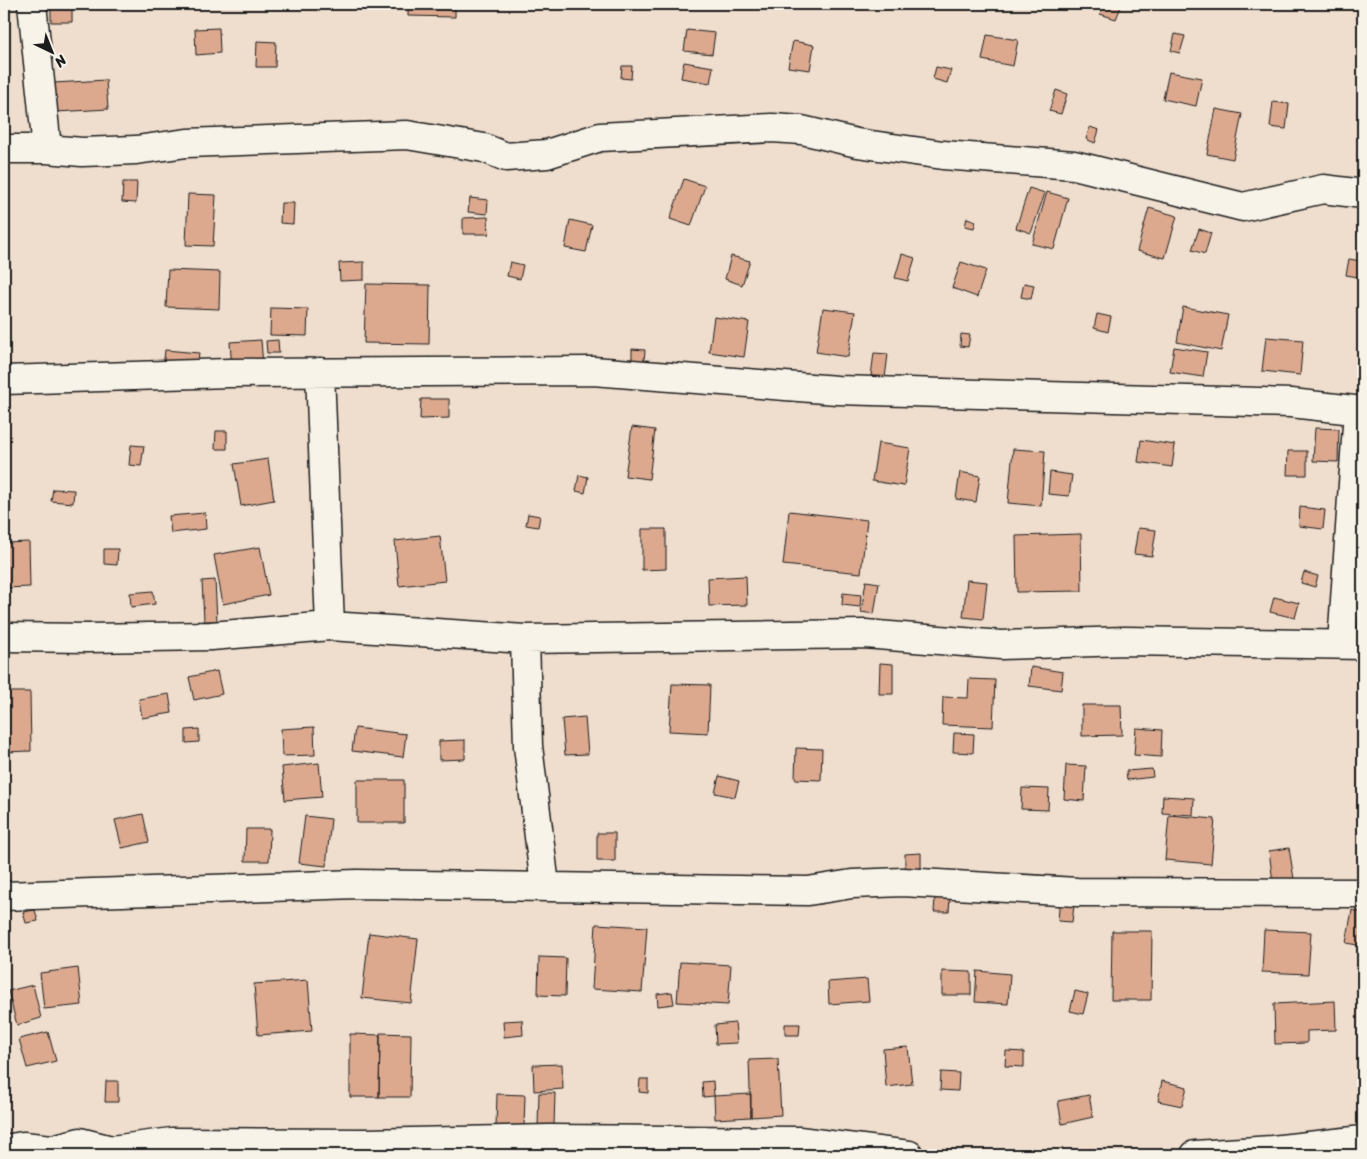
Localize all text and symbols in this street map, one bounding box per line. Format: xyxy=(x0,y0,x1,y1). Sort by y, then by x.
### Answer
north arrow xyxy=(28,28,78,78)
text: N xyxy=(48,48,73,74)

